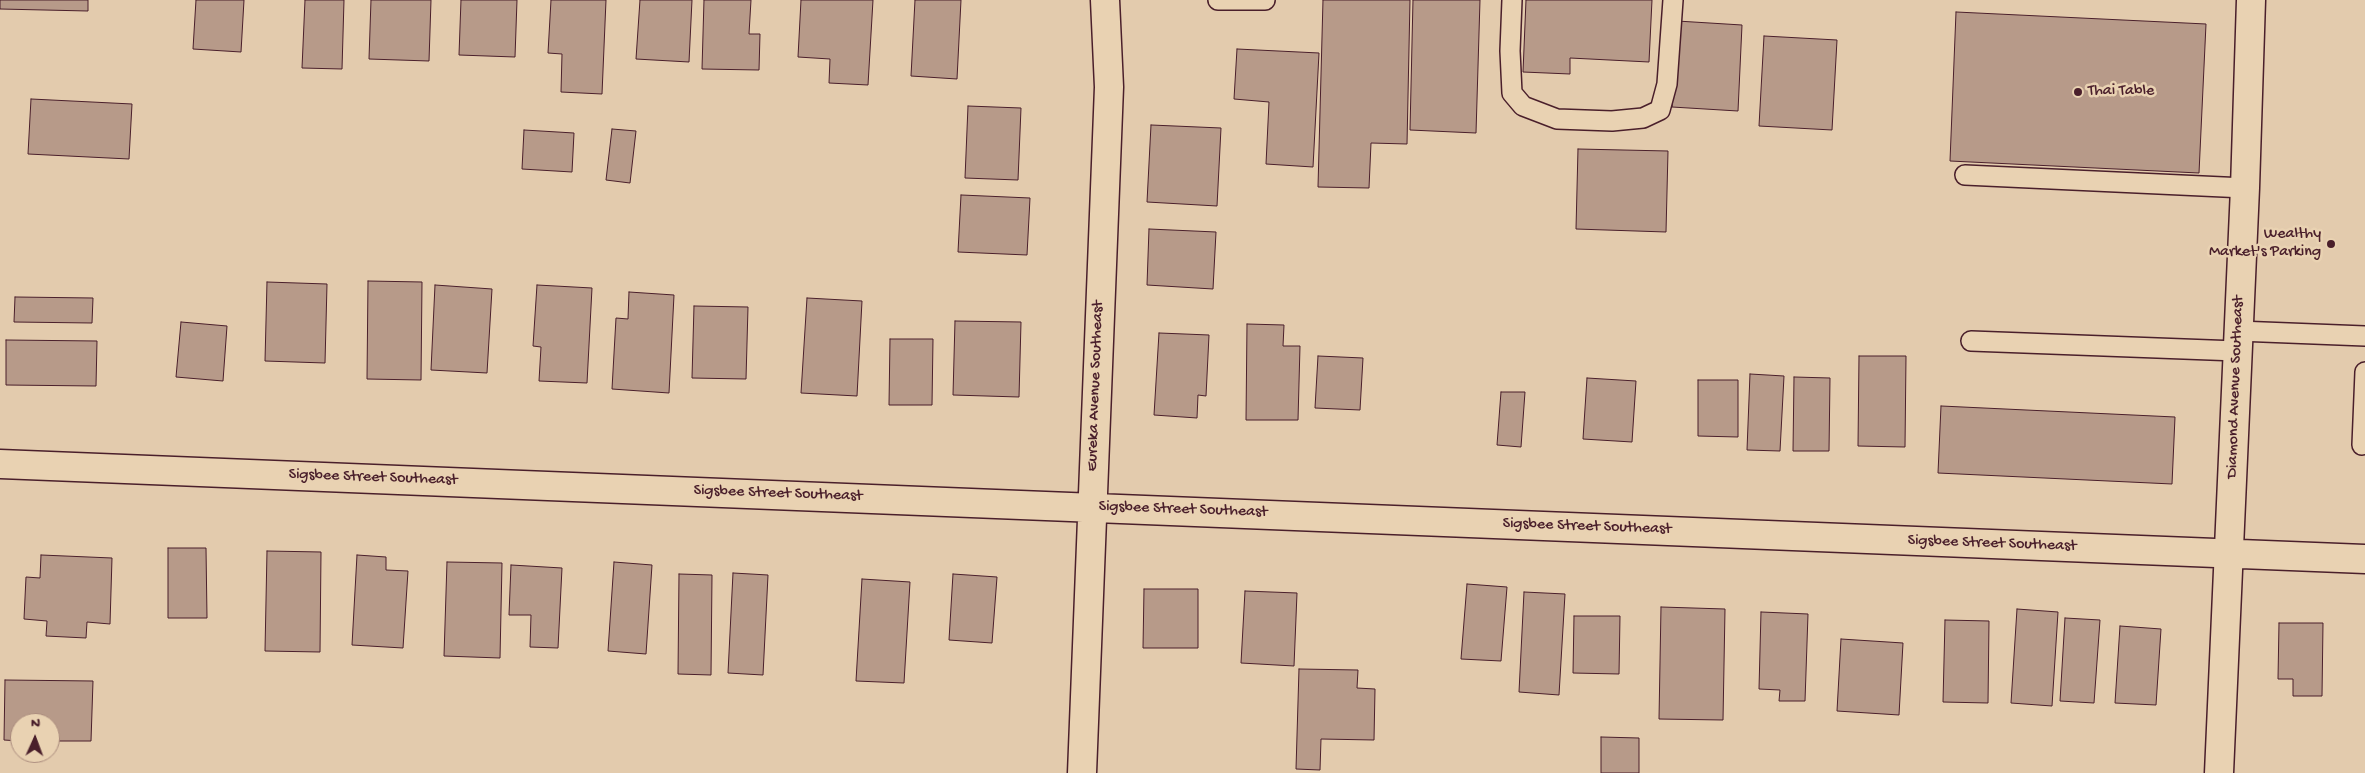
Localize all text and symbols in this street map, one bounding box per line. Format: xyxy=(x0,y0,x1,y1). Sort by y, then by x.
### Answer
place label: Thai Table xyxy=(2088,82,2154,102)
marker: Thai Table xyxy=(2072,86,2084,98)
place label: Wealthy Market's Parking xyxy=(2209,225,2321,263)
marker: Wealthy Market's Parking xyxy=(2325,238,2337,250)
street label: Diamond Avenue Southeast xyxy=(2223,295,2249,479)
street label: Eureka Avenue Southeast xyxy=(1083,300,1109,472)
street label: Sigsbee Street Southeast xyxy=(288,465,458,491)
street label: Sigsbee Street Southeast xyxy=(693,481,863,507)
street label: Sigsbee Street Southeast xyxy=(1098,497,1268,523)
street label: Sigsbee Street Southeast xyxy=(1502,514,1672,540)
street label: Sigsbee Street Southeast xyxy=(1907,531,2077,557)
north arrow xyxy=(10,713,60,763)
text: N xyxy=(31,715,40,732)

